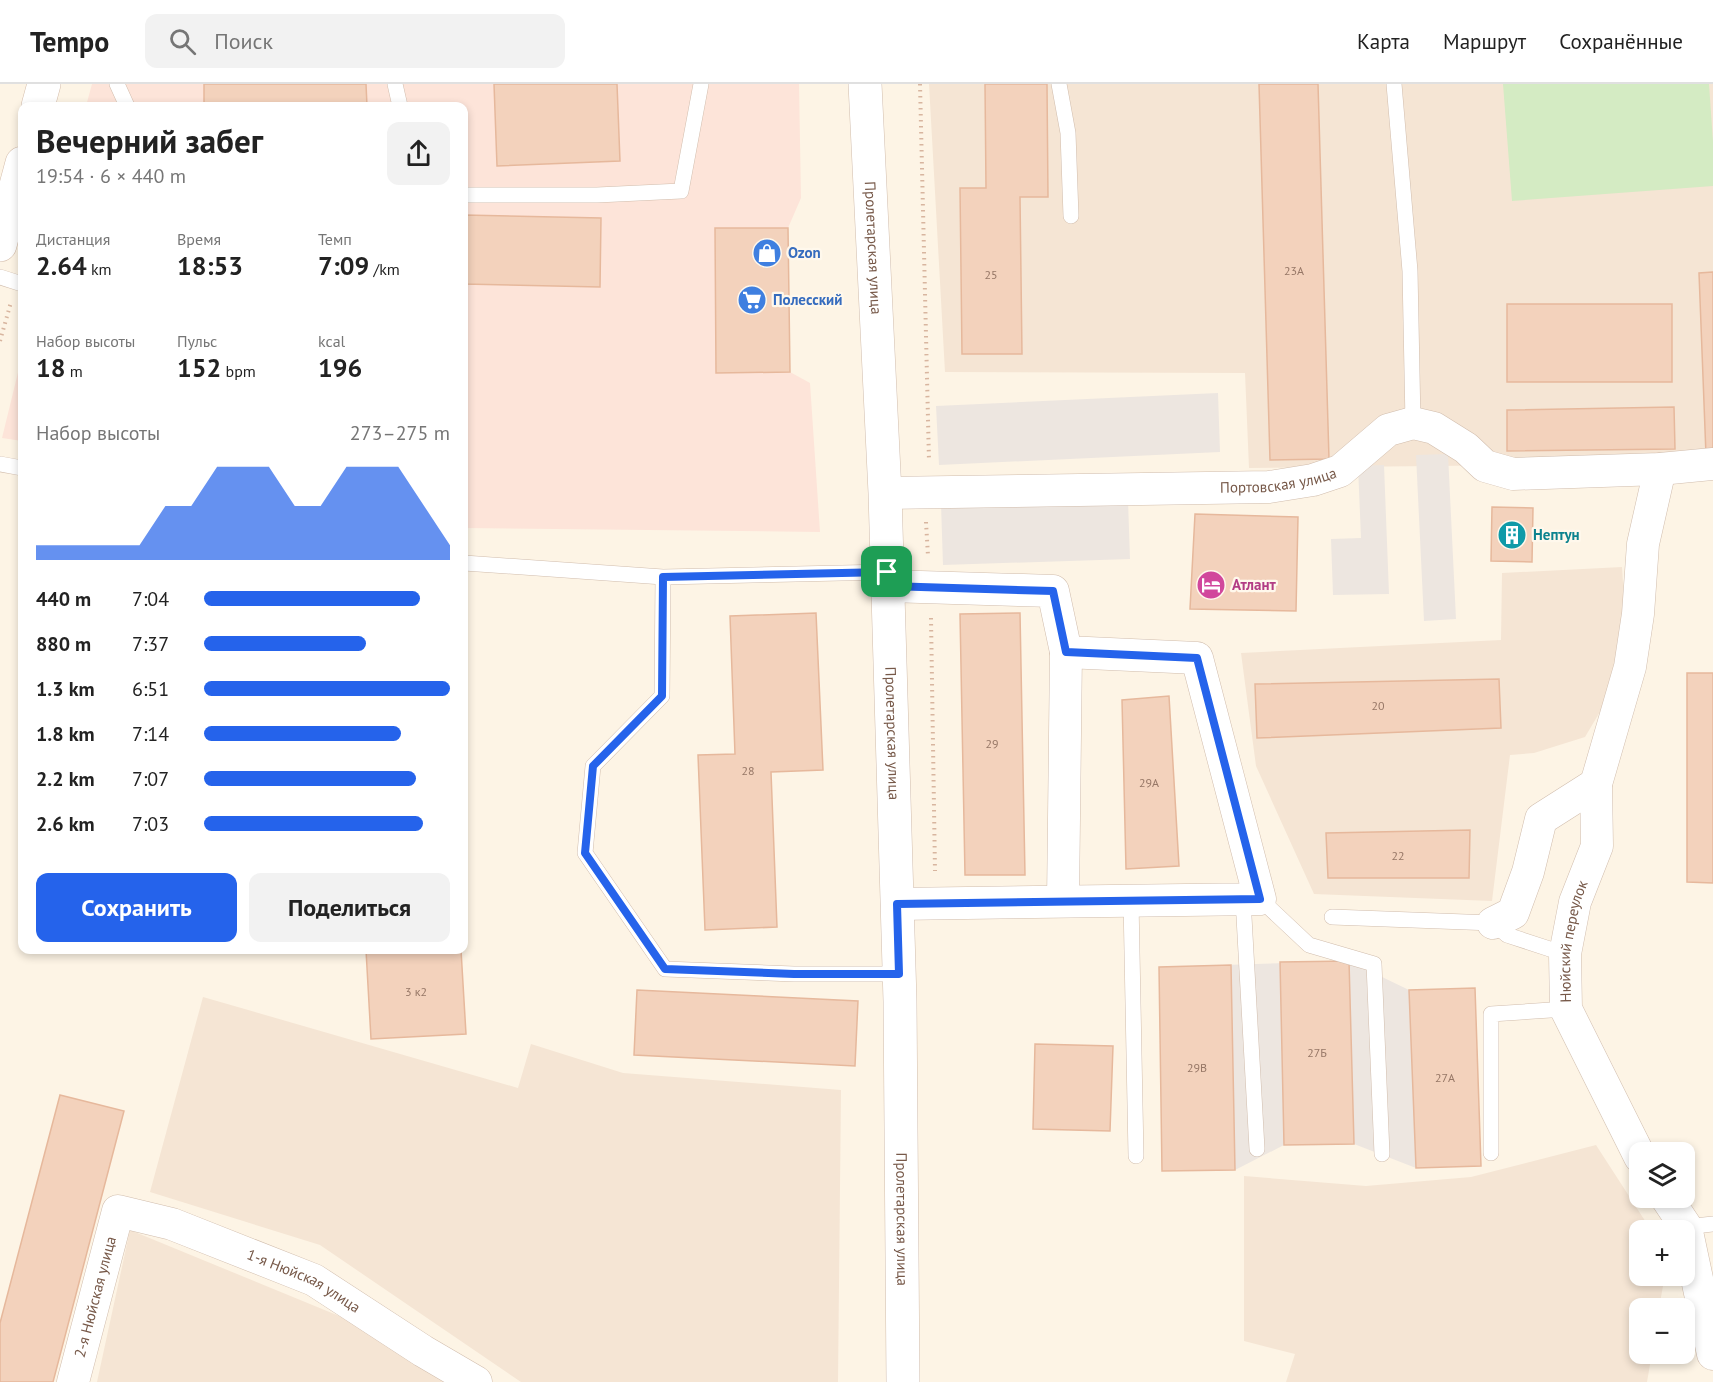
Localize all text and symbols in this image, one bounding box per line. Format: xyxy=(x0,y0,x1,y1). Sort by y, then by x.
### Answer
search box xyxy=(145,14,565,68)
text: Tempo xyxy=(30,23,109,60)
icon: search xyxy=(166,25,199,58)
text: Поиск xyxy=(214,27,273,55)
text: Карта xyxy=(1357,28,1410,55)
text: Маршрут xyxy=(1443,28,1526,55)
text: Сохранённые xyxy=(1559,28,1683,55)
text: Вечерний забег xyxy=(36,119,263,162)
button: share xyxy=(387,122,450,185)
text: 19:54 · 6 × 440 m xyxy=(36,163,186,189)
street label: Пролетарская улица xyxy=(861,181,886,315)
text: Дистанция xyxy=(36,229,110,249)
text: Время xyxy=(177,229,221,249)
text: Темп xyxy=(318,229,352,249)
shop icon: Ozon xyxy=(751,237,783,269)
place label: Ozon xyxy=(788,243,821,262)
text: 2.64 xyxy=(36,249,87,282)
text: 18:53 xyxy=(177,249,243,282)
text: 7:09 xyxy=(318,249,369,282)
text: km xyxy=(87,259,112,279)
text: /km xyxy=(369,259,400,279)
house number: 23А xyxy=(1284,263,1304,278)
house number: 25 xyxy=(984,267,998,282)
supermarket icon: Полесский xyxy=(736,284,768,316)
place label: Полесский xyxy=(773,290,842,309)
text: Набор высоты xyxy=(36,331,135,351)
text: Пульс xyxy=(177,331,217,351)
text: kcal xyxy=(318,331,345,351)
text: 18 xyxy=(36,351,65,384)
text: 152 xyxy=(177,351,221,384)
text: 196 xyxy=(318,351,362,384)
text: m xyxy=(65,361,83,381)
text: bpm xyxy=(221,361,256,381)
text: Набор высоты xyxy=(36,420,160,446)
text: 273–275 m xyxy=(350,420,450,446)
street label: Портовская улица xyxy=(1220,463,1339,497)
building icon: Нептун xyxy=(1496,519,1528,551)
place label: Нептун xyxy=(1533,525,1580,544)
pin xyxy=(861,546,912,597)
icon: arrive xyxy=(870,555,903,588)
hotel icon: Атлант xyxy=(1195,569,1227,601)
place label: Атлант xyxy=(1232,575,1277,594)
text: 440 m xyxy=(36,586,91,612)
text: 7:04 xyxy=(132,586,169,612)
text: 880 m xyxy=(36,631,91,657)
text: 7:37 xyxy=(132,631,169,657)
street label: Пролетарская улица xyxy=(881,666,904,800)
text: 1.3 km xyxy=(36,676,95,702)
text: 6:51 xyxy=(132,676,169,702)
house number: 20 xyxy=(1371,698,1385,713)
text: 1.8 km xyxy=(36,721,95,747)
text: 7:14 xyxy=(132,721,169,747)
house number: 29 xyxy=(985,736,999,751)
house number: 28 xyxy=(741,763,755,778)
text: 2.2 km xyxy=(36,766,95,792)
text: 7:07 xyxy=(132,766,169,792)
house number: 29А xyxy=(1139,775,1159,790)
text: 2.6 km xyxy=(36,811,95,837)
text: 7:03 xyxy=(132,811,169,837)
house number: 22 xyxy=(1391,848,1405,863)
button: Сохранить xyxy=(36,873,237,942)
button: Поделиться xyxy=(249,873,450,942)
street label: Нюйский переулок xyxy=(1555,876,1592,1003)
house number: 3 к2 xyxy=(405,984,427,999)
house number: 27Б xyxy=(1307,1045,1327,1060)
house number: 29В xyxy=(1187,1060,1207,1075)
house number: 27А xyxy=(1435,1070,1455,1085)
map controls xyxy=(1629,1142,1695,1364)
button: layers xyxy=(1629,1142,1695,1208)
street label: Пролетарская улица xyxy=(892,1152,912,1286)
button: + xyxy=(1629,1220,1695,1286)
street label: 2-я Нюйская улица xyxy=(70,1234,120,1359)
street label: 1-я Нюйская улица xyxy=(244,1245,364,1317)
button: − xyxy=(1629,1298,1695,1364)

